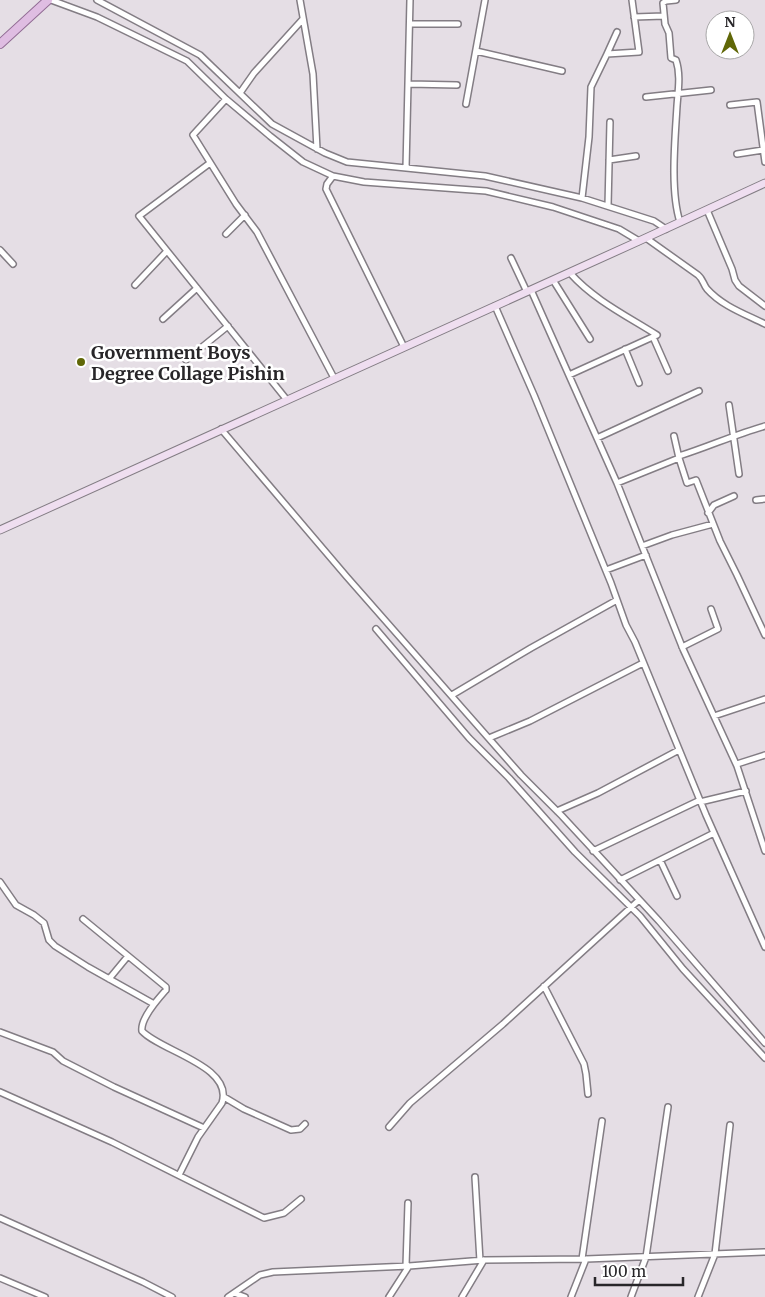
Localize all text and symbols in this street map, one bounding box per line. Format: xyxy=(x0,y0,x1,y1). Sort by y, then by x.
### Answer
north arrow xyxy=(705,10,755,60)
text: N xyxy=(724,13,736,31)
place label: Government Boys Degree Collage Pishin xyxy=(91,341,285,385)
marker: Government Boys Degree Collage Pishin xyxy=(75,356,87,368)
scale bar xyxy=(595,1254,682,1286)
text: 100 m xyxy=(602,1262,646,1281)

